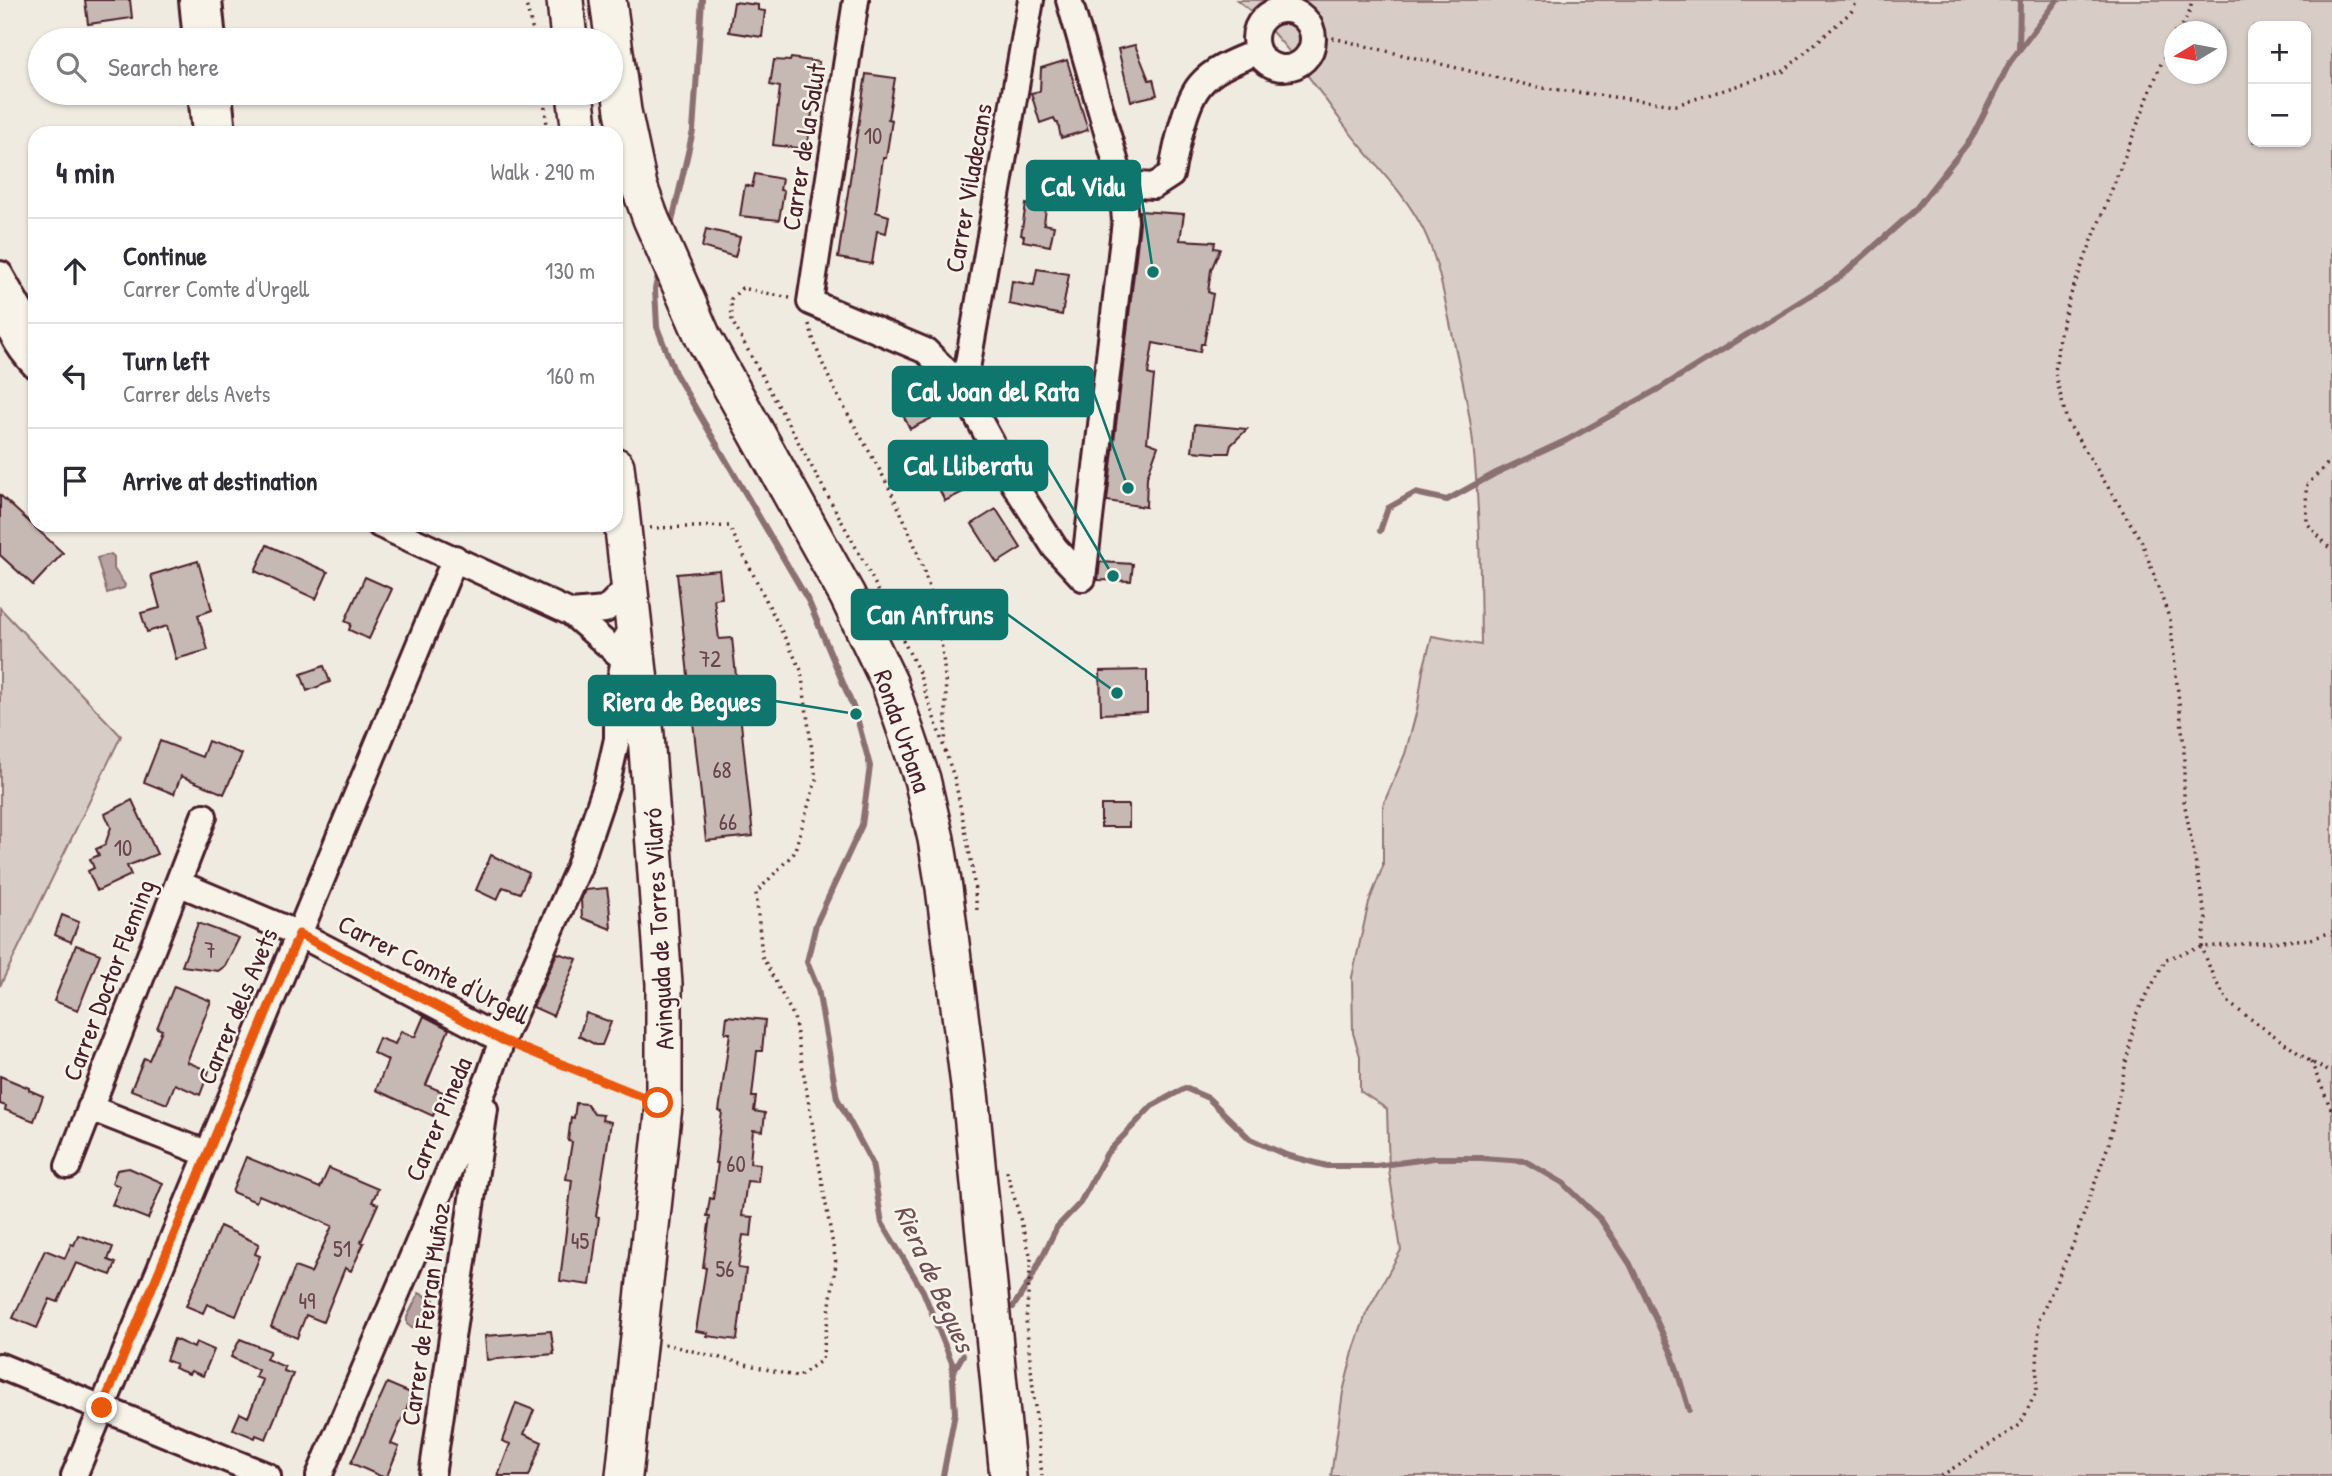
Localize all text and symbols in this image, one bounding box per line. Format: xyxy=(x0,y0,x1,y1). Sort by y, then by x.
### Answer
north arrow xyxy=(2164,21,2227,84)
map controls xyxy=(2248,21,2311,147)
button: + xyxy=(2248,21,2311,84)
search box xyxy=(28,28,623,105)
icon: search xyxy=(52,48,90,86)
text: Search here xyxy=(108,49,219,84)
street label: Carrer de la Salut xyxy=(773,60,834,233)
button: − xyxy=(2248,84,2311,147)
street label: Carrer Viladecans xyxy=(936,101,1000,275)
house number: 10 xyxy=(864,120,882,151)
text: 4 min xyxy=(56,152,115,192)
text: Walk · 290 m xyxy=(491,156,595,187)
callout: Cal Vidu xyxy=(1027,161,1140,210)
text: Cal Vidu xyxy=(1041,167,1126,205)
text: Continue xyxy=(123,238,207,273)
icon: ahead xyxy=(56,252,94,290)
text: 130 m xyxy=(545,255,595,286)
text: Carrer Comte d'Urgell xyxy=(123,273,309,304)
text: Turn left xyxy=(123,343,209,378)
icon: left xyxy=(56,357,94,395)
text: 160 m xyxy=(546,360,595,391)
callout: Cal Joan del Rata xyxy=(893,367,1093,416)
text: Cal Joan del Rata xyxy=(907,372,1079,410)
text: Carrer dels Avets xyxy=(123,378,270,409)
callout: Cal Lliberatu xyxy=(889,441,1047,490)
text: Cal Lliberatu xyxy=(903,446,1034,484)
icon: arrive xyxy=(56,462,94,500)
text: Arrive at destination xyxy=(123,463,318,498)
callout: Can Anfruns xyxy=(852,590,1007,639)
text: Can Anfruns xyxy=(866,595,994,633)
house number: 72 xyxy=(699,643,721,674)
street label: Ronda Urbana xyxy=(866,665,940,797)
callout: Riera de Begues xyxy=(589,676,775,725)
text: Riera de Begues xyxy=(603,682,761,721)
house number: 68 xyxy=(712,754,732,785)
house number: 66 xyxy=(719,806,737,837)
street label: Avinguda de Torres Vilaró xyxy=(634,807,682,1051)
house number: 10 xyxy=(114,832,132,863)
street label: Carrer Doctor Fleming xyxy=(54,874,162,1086)
street label: Carrer Comte d'Urgell xyxy=(332,906,536,1033)
street label: Carrer dels Avets xyxy=(188,922,286,1090)
house number: 7 xyxy=(204,934,216,965)
street label: Carrer Pineda xyxy=(396,1052,480,1186)
route start xyxy=(642,1087,673,1118)
house number: 60 xyxy=(726,1148,746,1179)
water label: Riera de Begues xyxy=(886,1198,985,1360)
street label: Carrer de Ferran Muñoz xyxy=(392,1200,458,1428)
house number: 45 xyxy=(571,1225,589,1256)
house number: 51 xyxy=(333,1233,351,1264)
house number: 56 xyxy=(716,1253,734,1284)
house number: 49 xyxy=(298,1285,316,1316)
route end xyxy=(86,1392,117,1423)

